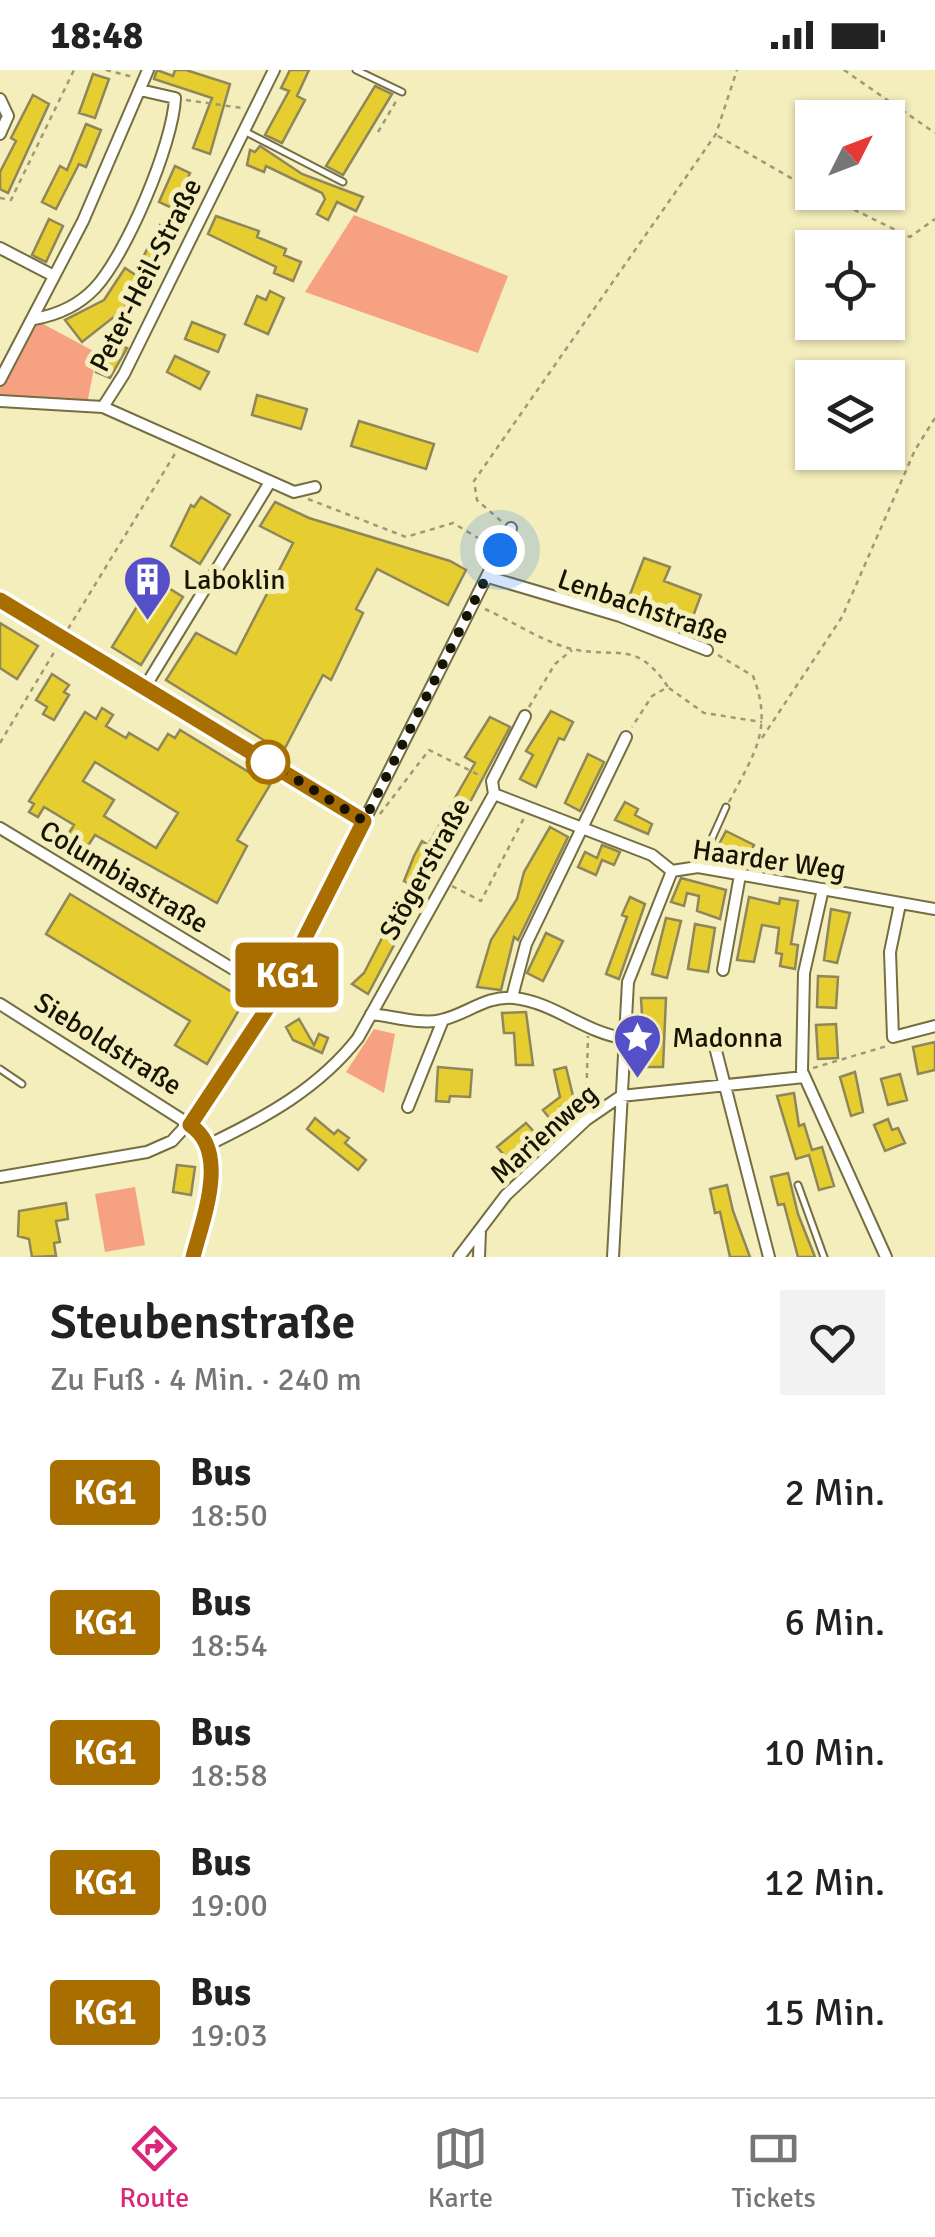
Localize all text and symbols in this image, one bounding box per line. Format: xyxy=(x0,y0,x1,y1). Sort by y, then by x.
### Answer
text: 18:48 xyxy=(50,12,143,59)
north arrow xyxy=(795,100,905,210)
map controls xyxy=(795,100,905,470)
street label: Peter-Heil-Straße xyxy=(83,173,209,377)
button: locate xyxy=(795,230,905,340)
button: layers xyxy=(795,360,905,470)
your location xyxy=(475,525,525,575)
building icon: Laboklin xyxy=(122,554,174,622)
street label: Lenbachstraße xyxy=(553,562,733,652)
place label: Laboklin xyxy=(183,563,285,597)
unlabelled marker xyxy=(247,741,289,783)
street label: Stögerstraße xyxy=(372,792,478,946)
street label: Columbiastraße xyxy=(33,813,215,941)
street label: Haarder Weg xyxy=(690,832,848,888)
line badge: KG1 xyxy=(230,942,344,1008)
text: KG1 xyxy=(255,954,319,997)
street label: Sieboldstraße xyxy=(28,985,188,1103)
place icon: Madonna xyxy=(611,1012,663,1080)
place label: Madonna xyxy=(672,1021,783,1055)
street label: Marienweg xyxy=(483,1077,605,1191)
button: heart xyxy=(780,1290,885,1395)
text: Steubenstraße xyxy=(50,1293,355,1352)
text: Zu Fuß · 4 Min. · 240 m xyxy=(50,1360,362,1399)
text: Bus xyxy=(190,1449,251,1496)
text: 2 Min. xyxy=(784,1469,885,1516)
text: KG1 xyxy=(73,1471,137,1514)
text: 18:50 xyxy=(190,1496,268,1535)
text: Bus xyxy=(190,1579,251,1626)
text: 6 Min. xyxy=(784,1599,885,1646)
text: KG1 xyxy=(73,1601,137,1644)
text: 18:54 xyxy=(190,1626,268,1665)
text: Bus xyxy=(190,1709,251,1756)
text: 10 Min. xyxy=(764,1729,885,1776)
text: KG1 xyxy=(73,1731,137,1774)
text: 18:58 xyxy=(190,1756,268,1795)
text: Bus xyxy=(190,1839,251,1886)
text: 12 Min. xyxy=(764,1859,885,1906)
text: KG1 xyxy=(73,1861,137,1904)
text: 19:00 xyxy=(190,1886,268,1925)
text: Bus xyxy=(190,1969,251,2016)
text: 15 Min. xyxy=(764,1989,885,2036)
text: KG1 xyxy=(73,1991,137,2034)
text: 19:03 xyxy=(190,2016,268,2055)
tab: Route xyxy=(119,2121,189,2215)
tab: Karte xyxy=(428,2121,493,2215)
tab: Tickets xyxy=(732,2121,816,2215)

